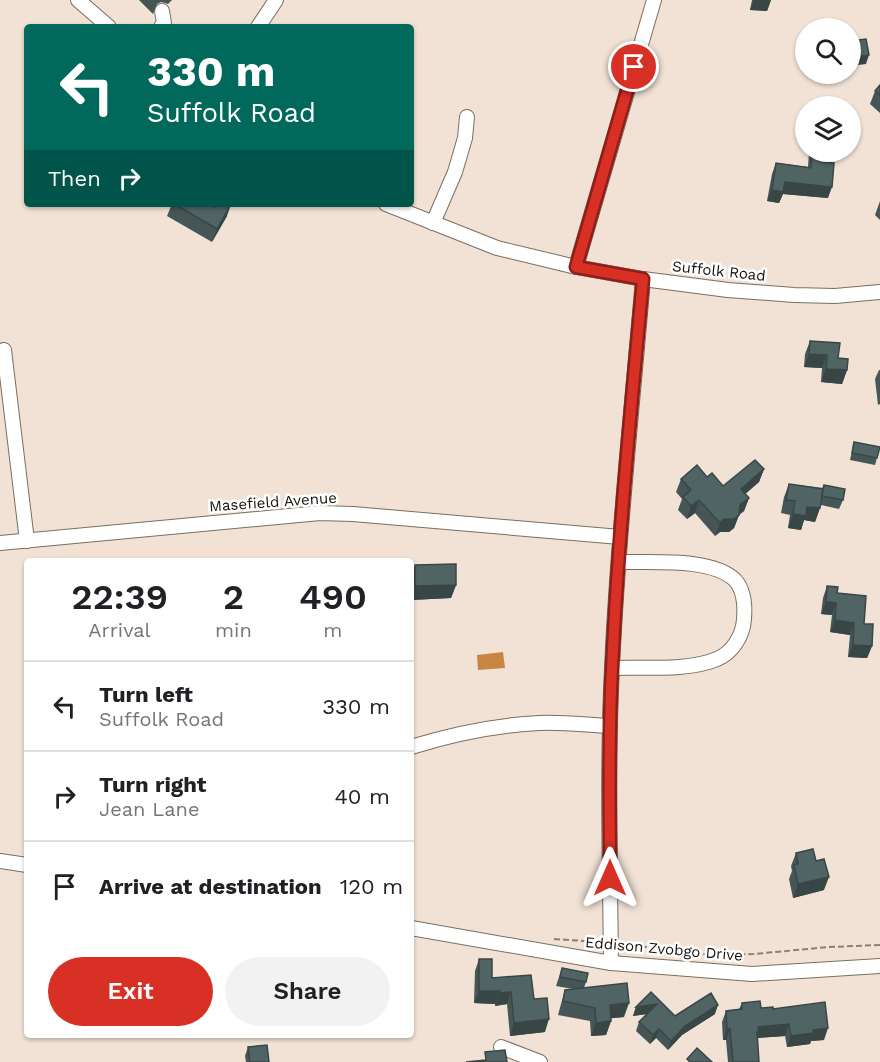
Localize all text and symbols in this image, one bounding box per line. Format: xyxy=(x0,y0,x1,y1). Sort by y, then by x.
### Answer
map controls xyxy=(795,18,861,162)
button: search xyxy=(795,18,861,84)
pin xyxy=(608,41,659,92)
text: 330 m xyxy=(147,47,275,96)
icon: left xyxy=(48,48,126,126)
icon: arrive xyxy=(617,50,650,83)
button: layers xyxy=(795,96,861,162)
text: Suffolk Road xyxy=(147,97,316,129)
icon: right xyxy=(113,162,146,195)
text: Then xyxy=(48,166,101,191)
street label: Suffolk Road xyxy=(671,257,767,285)
street label: Masefield Avenue xyxy=(209,489,337,515)
text: 22:39 xyxy=(71,576,168,618)
text: 2 xyxy=(223,576,244,618)
text: 490 xyxy=(299,576,367,618)
text: Arrival xyxy=(88,618,151,642)
text: min xyxy=(215,618,252,642)
text: m xyxy=(323,618,342,642)
text: Turn left xyxy=(99,682,193,707)
icon: left xyxy=(48,690,81,723)
text: 330 m xyxy=(322,694,390,719)
text: Suffolk Road xyxy=(99,707,224,731)
text: Turn right xyxy=(99,772,206,797)
icon: right xyxy=(48,780,81,813)
text: 40 m xyxy=(334,784,390,809)
text: Jean Lane xyxy=(99,797,199,821)
position arrow xyxy=(578,846,642,910)
icon: arrive xyxy=(48,870,81,903)
text: Arrive at destination xyxy=(99,874,322,899)
text: 120 m xyxy=(340,874,403,899)
street label: Eddison Zvobgo Drive xyxy=(584,933,744,965)
button: Exit xyxy=(48,957,213,1026)
button: Share xyxy=(225,957,390,1026)

